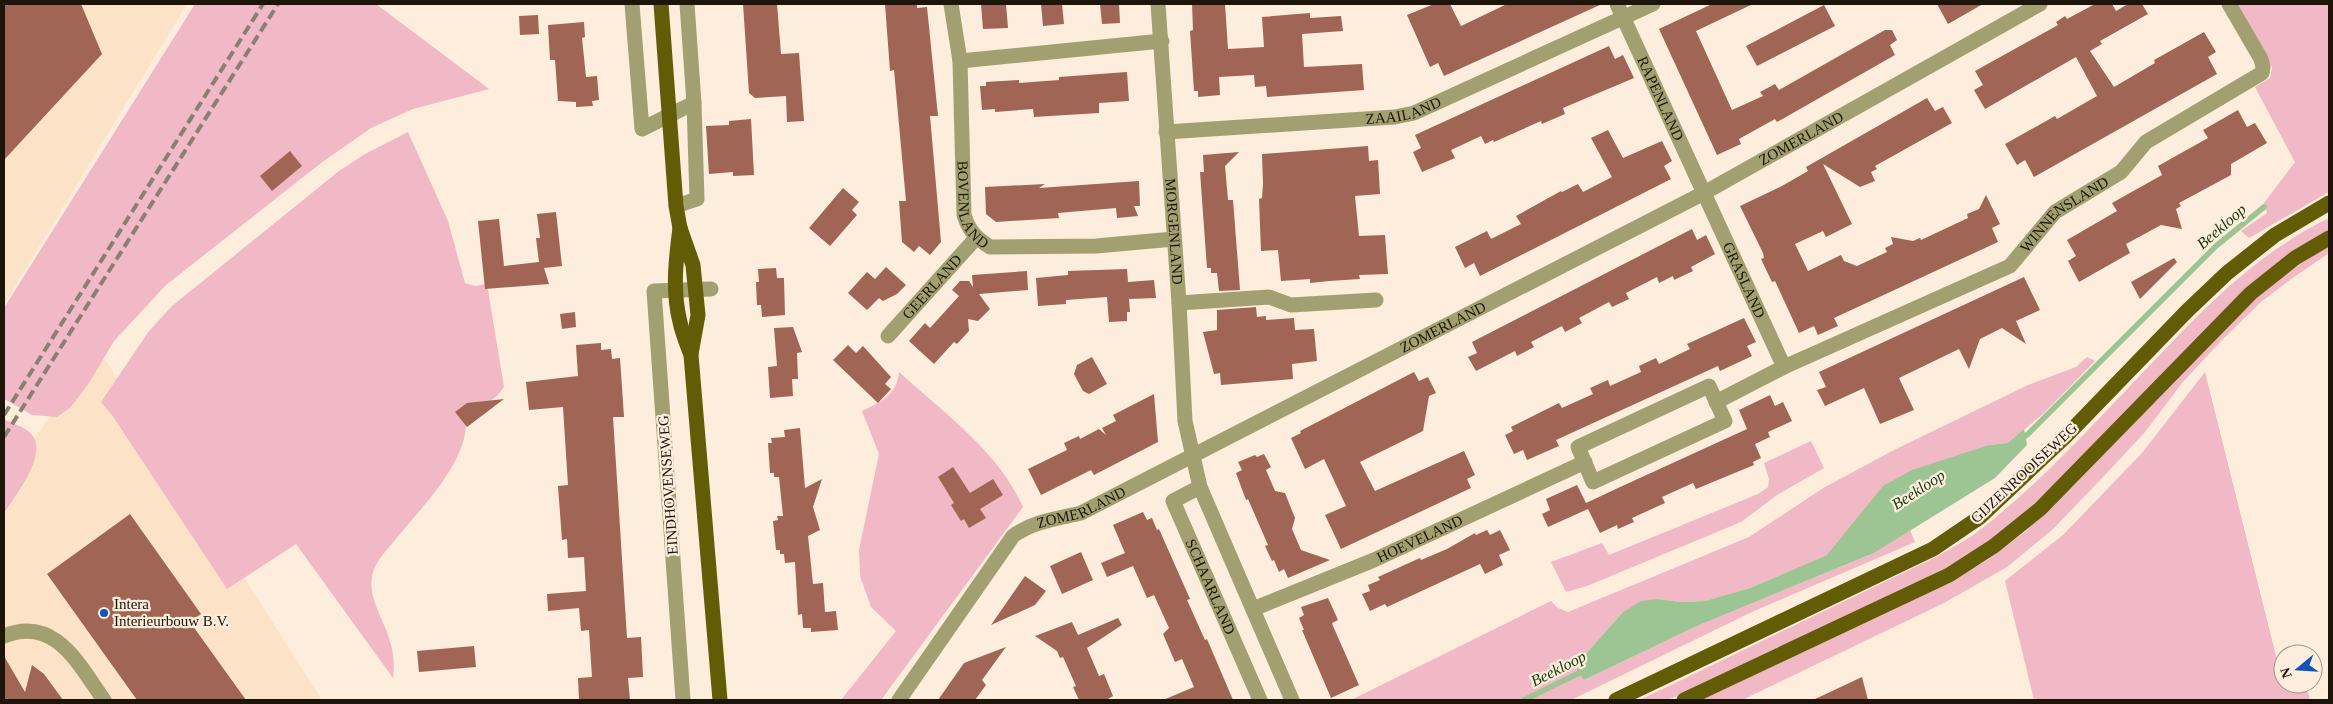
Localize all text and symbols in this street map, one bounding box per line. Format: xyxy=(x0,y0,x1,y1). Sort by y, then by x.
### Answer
street label: RAPENLAND xyxy=(1634,54,1687,143)
street label: ZAAILAND xyxy=(1365,94,1444,127)
street label: ZOMERLAND xyxy=(1756,108,1846,168)
street label: BOVENLAND xyxy=(955,160,992,252)
street label: WINNENSLAND xyxy=(2017,173,2112,255)
street label: MORGENLAND xyxy=(1162,178,1186,285)
water label: Beekloop xyxy=(2193,200,2250,253)
street label: GRASLAND xyxy=(1720,240,1768,321)
street label: GEERLAND xyxy=(899,251,965,322)
street label: ZOMERLAND xyxy=(1397,298,1489,356)
street label: EINDHOVENSEWEG xyxy=(655,414,681,555)
street label: GIJZENROOISEWEG xyxy=(1968,420,2080,526)
water label: Beekloop xyxy=(1889,466,1948,514)
street label: ZOMERLAND xyxy=(1035,483,1128,531)
street label: HOEVELAND xyxy=(1374,512,1465,566)
street label: SCHAARLAND xyxy=(1183,537,1238,637)
place label: Intera Interieurbouw B.V. xyxy=(114,596,229,629)
marker: Intera Interieurbouw B.V. xyxy=(98,607,110,619)
north arrow xyxy=(2273,644,2323,694)
water label: Beekloop xyxy=(1528,647,1589,690)
text: N xyxy=(2277,666,2295,680)

